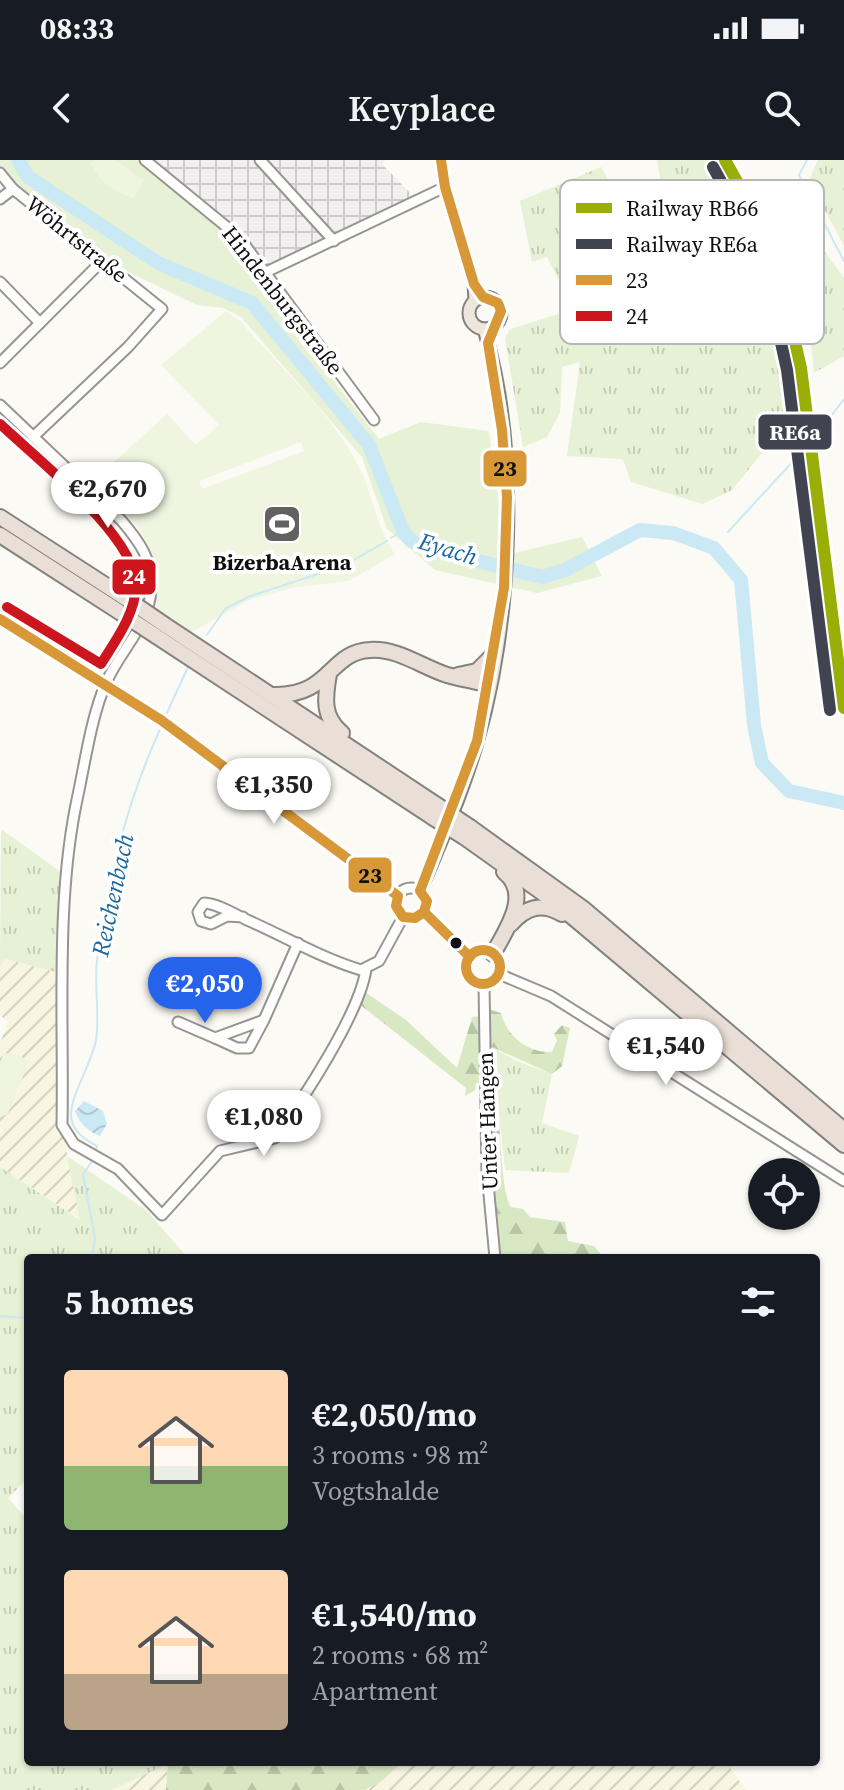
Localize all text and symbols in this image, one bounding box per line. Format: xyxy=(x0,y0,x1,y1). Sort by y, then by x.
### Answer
text: 08:33 xyxy=(40,8,114,49)
text: Keyplace xyxy=(348,84,496,133)
icon: back xyxy=(40,86,84,130)
icon: search xyxy=(760,86,804,130)
legend xyxy=(560,180,824,344)
street label: Wöhrtstraße xyxy=(20,189,134,289)
text: Railway RB66 xyxy=(626,193,758,223)
street label: Hindenburgstraße xyxy=(215,219,351,381)
text: Railway RE6a xyxy=(626,229,759,259)
text: 23 xyxy=(626,265,648,295)
text: 24 xyxy=(626,301,648,331)
line badge: RE6a xyxy=(757,413,833,451)
text: RE6a xyxy=(769,417,821,447)
line badge: 23 xyxy=(482,449,528,488)
text: 23 xyxy=(493,453,517,483)
pin: €2,670 xyxy=(43,462,173,530)
text: €2,670 xyxy=(69,470,147,506)
sports icon: BizerbaArena xyxy=(261,503,303,545)
water label: Eyach xyxy=(414,524,482,573)
place label: BizerbaArena xyxy=(213,547,352,577)
line badge: 24 xyxy=(111,558,157,596)
text: 24 xyxy=(122,561,146,591)
pin: €1,350 xyxy=(209,758,339,826)
text: €1,350 xyxy=(235,766,313,802)
water label: Reichenbach xyxy=(83,830,142,960)
line badge: 23 xyxy=(347,856,393,894)
text: 23 xyxy=(358,860,382,890)
unlabelled marker xyxy=(448,935,464,951)
pin: €2,050 xyxy=(140,957,270,1025)
text: €2,050 xyxy=(166,965,244,1001)
pin: €1,540 xyxy=(601,1019,731,1087)
text: €1,540 xyxy=(627,1027,705,1063)
street label: Unter Hangen xyxy=(470,1051,504,1191)
pin: €1,080 xyxy=(199,1090,329,1158)
text: €1,080 xyxy=(225,1098,303,1134)
map controls xyxy=(748,1158,820,1230)
button: locate xyxy=(748,1158,820,1230)
text: 5 homes xyxy=(64,1279,194,1325)
icon: filters xyxy=(736,1280,780,1324)
text: €2,050/mo xyxy=(312,1391,477,1437)
icon: home xyxy=(128,1402,224,1498)
text: 3 rooms · 98 m² xyxy=(312,1437,488,1473)
text: Vogtshalde xyxy=(312,1473,440,1509)
text: €1,540/mo xyxy=(312,1591,477,1637)
icon: home xyxy=(128,1602,224,1698)
text: 2 rooms · 68 m² xyxy=(312,1637,488,1673)
text: Apartment xyxy=(312,1673,437,1709)

